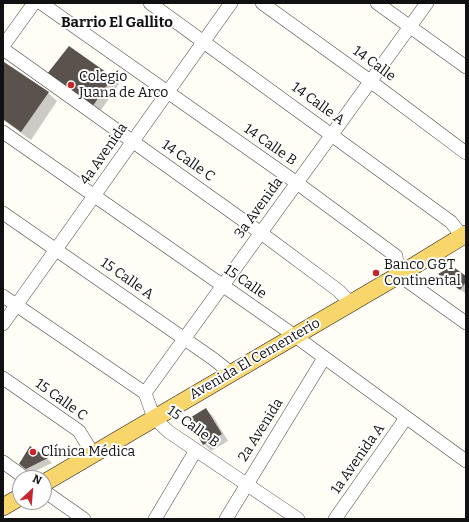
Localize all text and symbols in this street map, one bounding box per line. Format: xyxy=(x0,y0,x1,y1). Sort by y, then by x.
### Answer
district label: Barrio El Gallito xyxy=(61,14,173,32)
street label: 14 Calle xyxy=(349,43,399,85)
place label: Colegio Juana de Arco xyxy=(79,69,168,102)
street label: 14 Calle A xyxy=(288,79,348,129)
marker: Colegio Juana de Arco xyxy=(66,80,76,90)
street label: 4a Avenida xyxy=(77,120,131,188)
street label: 14 Calle B xyxy=(240,121,300,169)
street label: 14 Calle C xyxy=(158,137,218,185)
street label: 3a Avenida xyxy=(231,174,287,242)
street label: 15 Calle A xyxy=(97,255,157,303)
place label: Banco G&T Continental xyxy=(384,257,461,290)
street label: 15 Calle xyxy=(220,261,270,303)
marker: Banco G&T Continental xyxy=(371,268,381,278)
street label: Avenida El Cementerio xyxy=(187,315,323,403)
street label: 15 Calle C xyxy=(32,376,90,424)
street label: 2a Avenida xyxy=(235,395,287,465)
street label: 15 Calle B xyxy=(164,403,222,451)
street label: 1a Avenida A xyxy=(328,421,388,497)
place label: Clínica Médica xyxy=(41,444,135,460)
marker: Clínica Médica xyxy=(28,447,38,457)
north arrow xyxy=(12,470,52,510)
text: N xyxy=(30,472,44,487)

